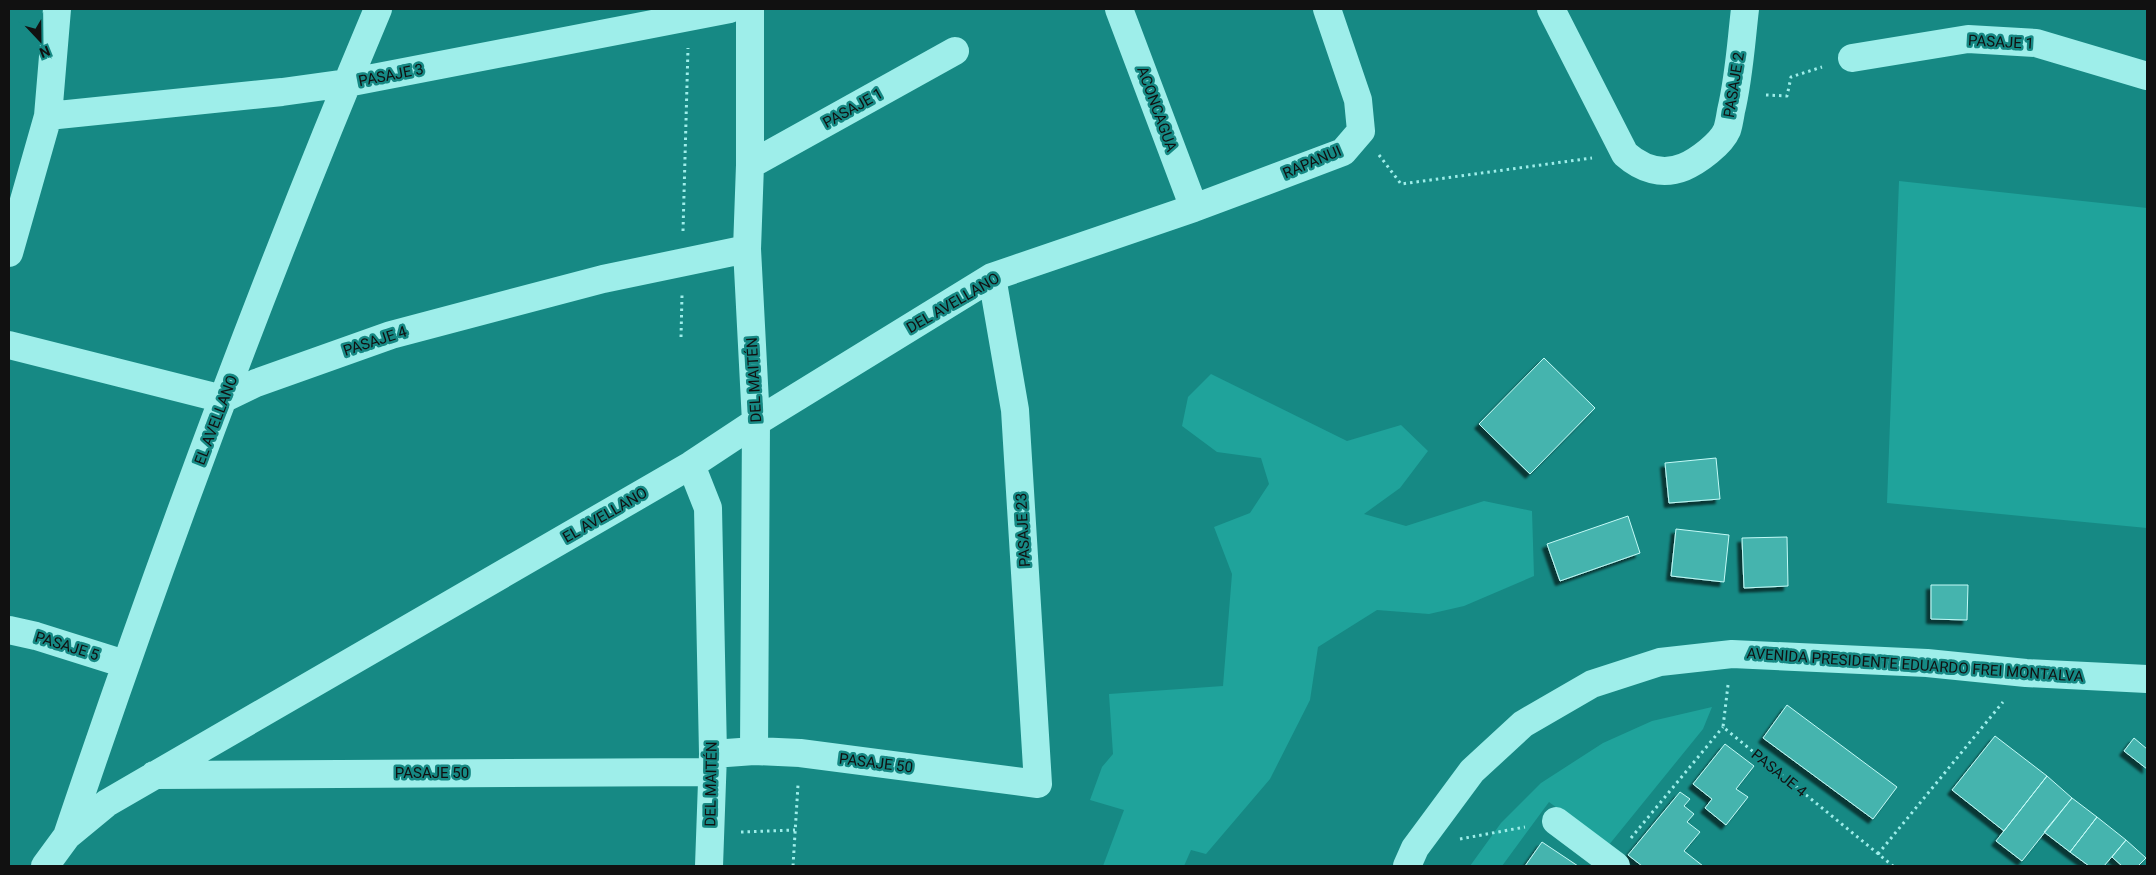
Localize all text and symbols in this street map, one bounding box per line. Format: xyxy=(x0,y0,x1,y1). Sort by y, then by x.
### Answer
north arrow xyxy=(15,15,65,65)
street label: PASAJE 1 xyxy=(1968,31,2034,53)
text: N xyxy=(37,43,52,61)
street label: PASAJE 2 xyxy=(1720,51,1748,119)
street label: PASAJE 3 xyxy=(357,60,425,90)
street label: ACONCAGUA xyxy=(1133,64,1181,154)
street label: PASAJE 1 xyxy=(820,84,886,132)
street label: RAPANUI xyxy=(1280,142,1344,182)
street label: DEL AVELLANO xyxy=(903,269,1003,337)
street label: PASAJE 4 xyxy=(341,322,410,360)
street label: DEL MAITÉN xyxy=(743,337,765,423)
street label: EL AVELLANO xyxy=(191,373,241,467)
street label: EL AVELLANO xyxy=(560,484,650,546)
street label: PASAJE 23 xyxy=(1012,492,1034,568)
street label: PASAJE 5 xyxy=(33,628,101,664)
street label: AVENIDA PRESIDENTE EDUARDO FREI MONTALVA xyxy=(1746,644,2084,686)
street label: DEL MAITÉN xyxy=(701,741,721,827)
street label: PASAJE 4 xyxy=(1748,745,1811,801)
street label: PASAJE 50 xyxy=(838,750,914,776)
street label: PASAJE 50 xyxy=(395,764,469,782)

